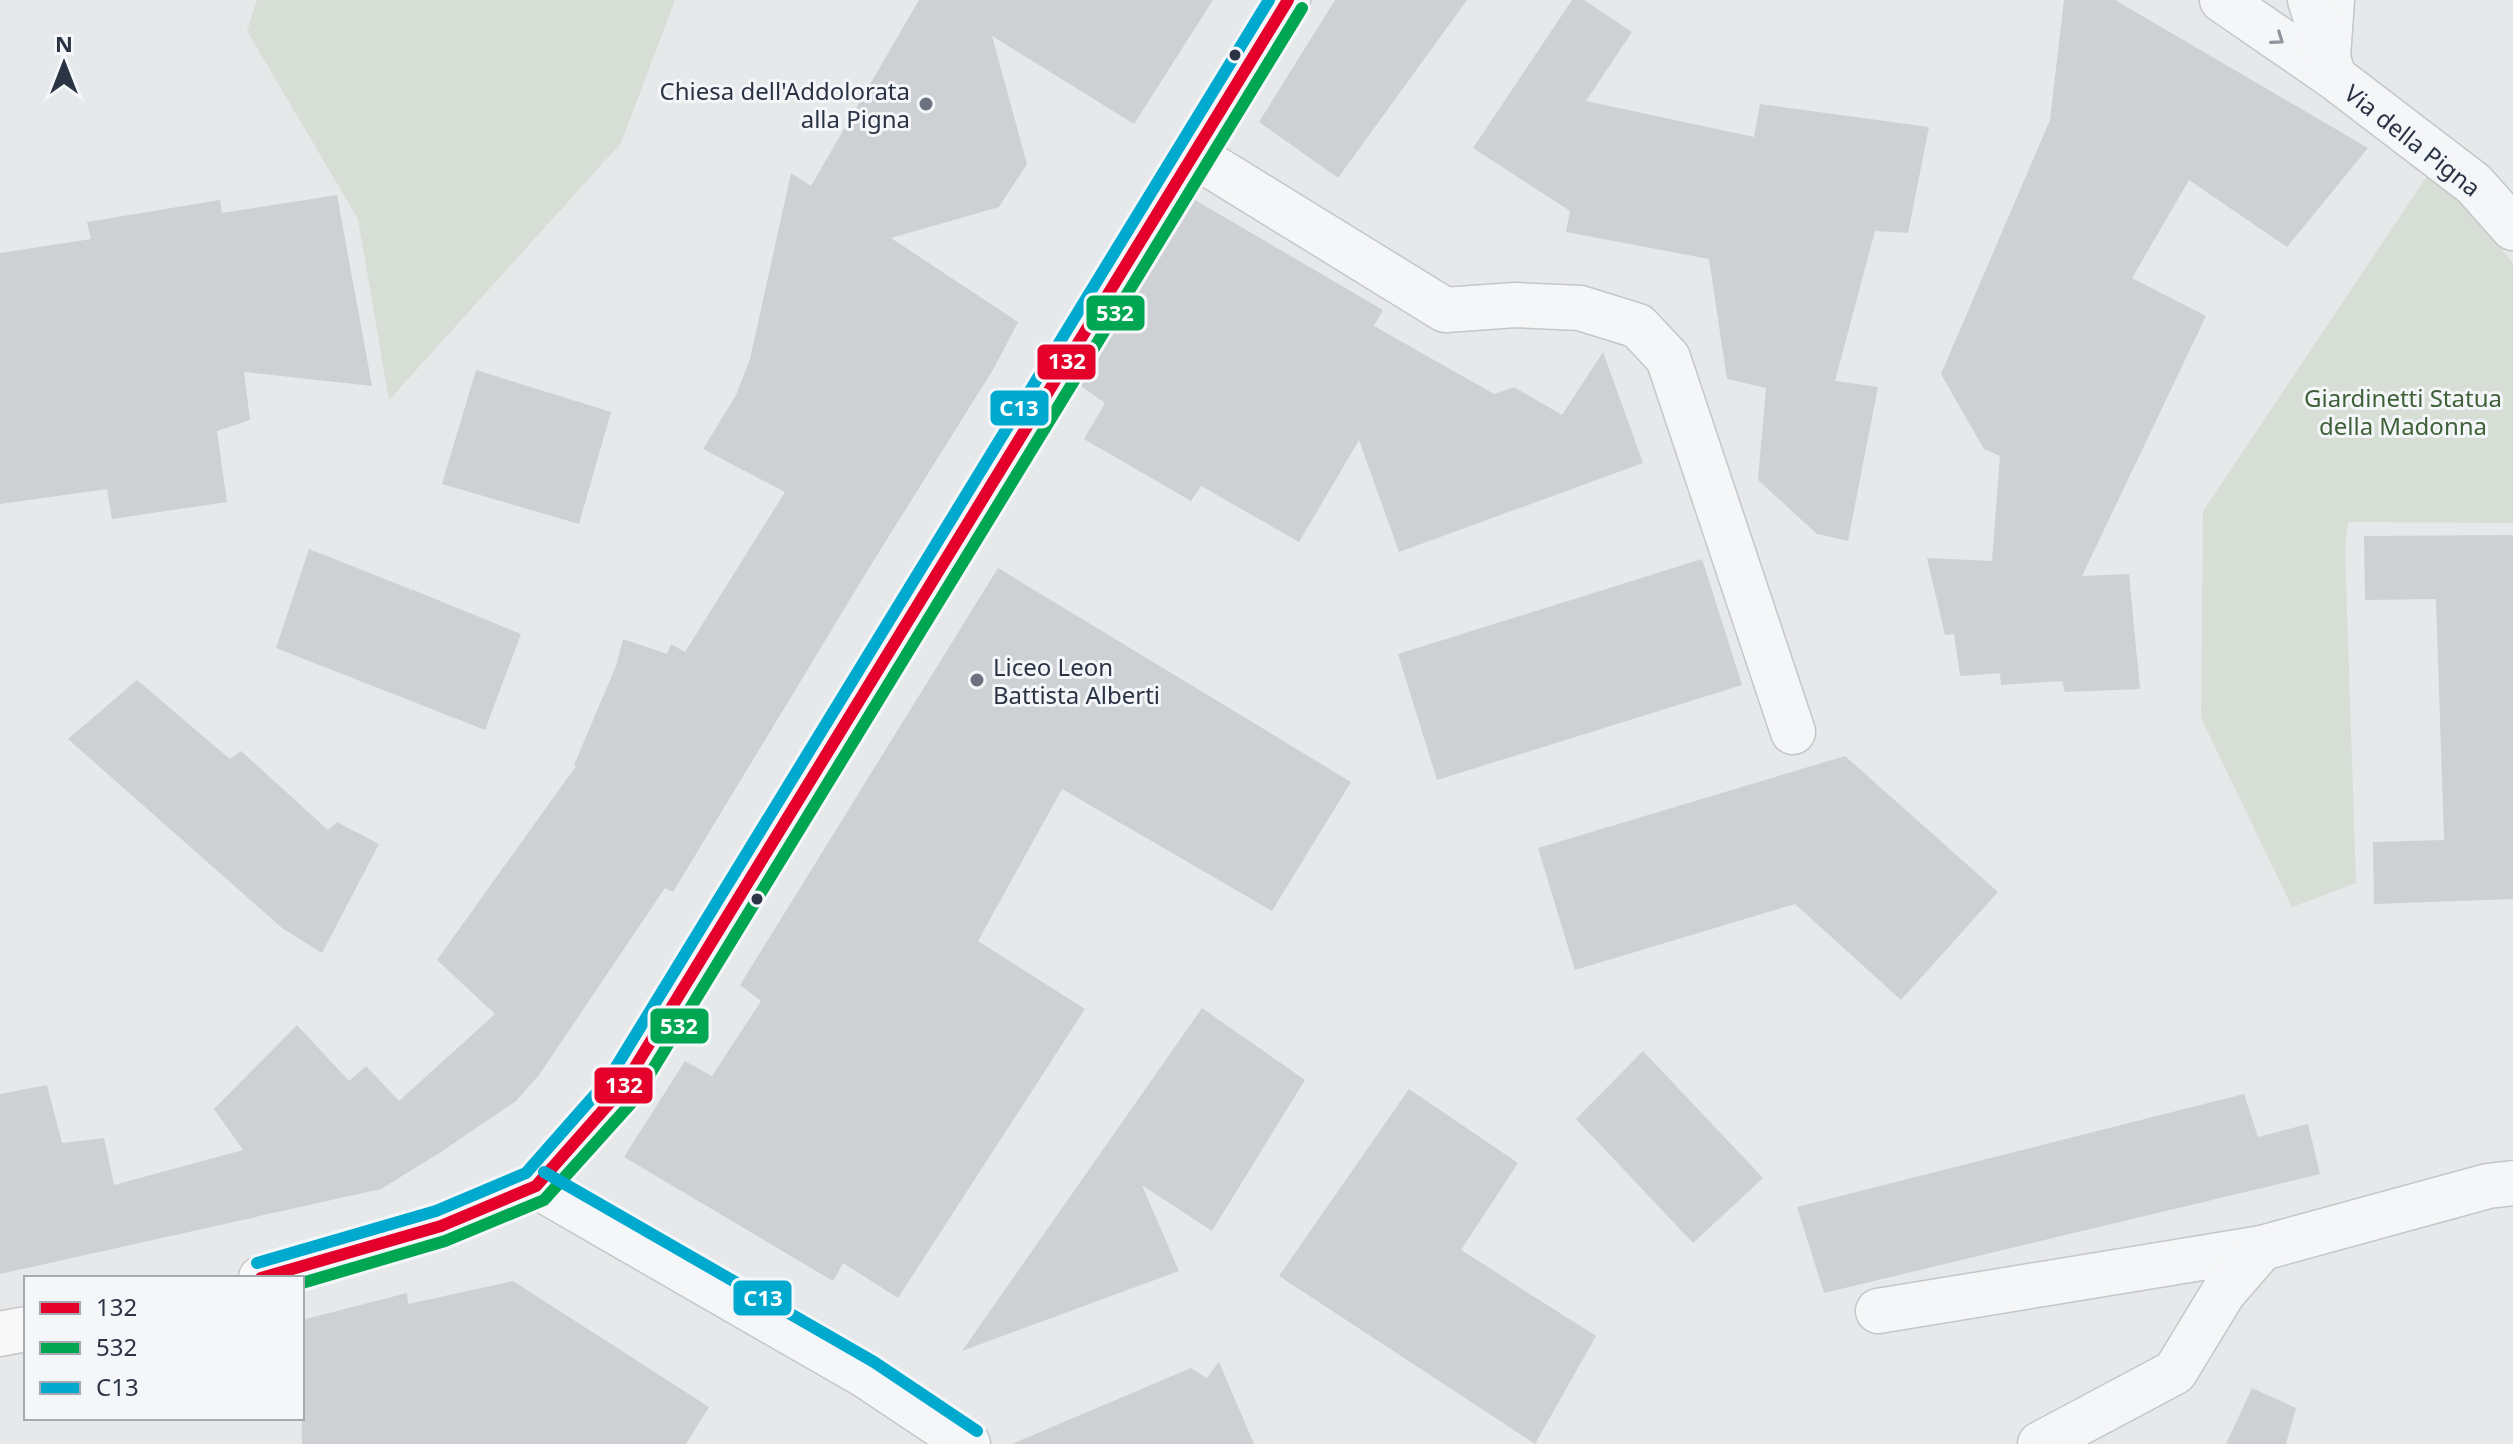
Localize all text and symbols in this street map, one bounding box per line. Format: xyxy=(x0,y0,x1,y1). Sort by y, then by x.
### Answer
north arrow xyxy=(24,24,104,104)
text: N xyxy=(55,28,73,58)
one-way arrow xyxy=(2270,29,2284,44)
unlabelled marker xyxy=(1227,47,1243,63)
place label: Chiesa dell'Addolorata alla Pigna xyxy=(660,74,910,135)
street label: Via della Pigna xyxy=(2338,76,2488,204)
marker: Chiesa dell'Addolorata alla Pigna xyxy=(917,95,935,113)
line badge: 532 xyxy=(1085,294,1146,332)
text: 532 xyxy=(1096,297,1134,327)
line badge: 132 xyxy=(1036,343,1097,381)
text: 132 xyxy=(1048,345,1086,375)
park label: Giardinetti Statua della Madonna xyxy=(2304,381,2502,442)
line badge: C13 xyxy=(989,389,1050,427)
text: C13 xyxy=(999,392,1039,422)
place label: Liceo Leon Battista Alberti xyxy=(993,650,1160,711)
marker: Liceo Leon Battista Alberti xyxy=(968,671,986,689)
unlabelled marker xyxy=(749,891,765,907)
line badge: 532 xyxy=(649,1007,710,1045)
text: 532 xyxy=(660,1010,698,1040)
line badge: 132 xyxy=(593,1066,654,1105)
text: 132 xyxy=(605,1069,643,1099)
legend xyxy=(24,1276,304,1420)
line badge: C13 xyxy=(732,1279,793,1317)
text: C13 xyxy=(743,1282,783,1312)
text: 132 xyxy=(96,1290,137,1323)
text: 532 xyxy=(96,1330,137,1363)
text: C13 xyxy=(96,1370,139,1403)

